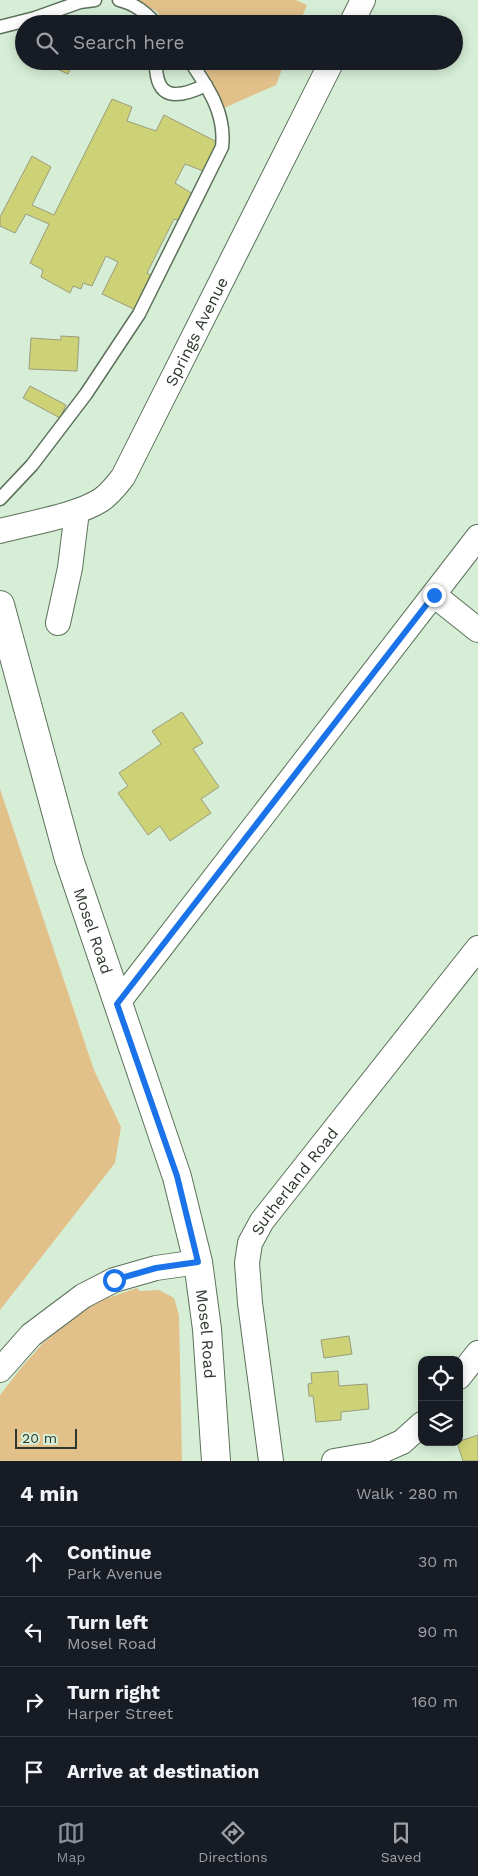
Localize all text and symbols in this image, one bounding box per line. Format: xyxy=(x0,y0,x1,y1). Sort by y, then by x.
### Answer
search box xyxy=(15,15,463,70)
icon: search xyxy=(33,29,61,57)
text: Search here xyxy=(73,31,184,54)
street label: Springs Avenue xyxy=(161,274,232,389)
route end xyxy=(423,584,446,607)
street label: Mosel Road xyxy=(69,885,116,976)
street label: Sutherland Road xyxy=(247,1124,342,1238)
route start xyxy=(103,1269,126,1292)
street label: Mosel Road xyxy=(192,1288,219,1379)
map controls xyxy=(418,1356,463,1446)
button: locate xyxy=(418,1356,463,1401)
button: layers xyxy=(418,1401,463,1446)
scale bar xyxy=(15,1426,78,1449)
text: 20 m xyxy=(22,1430,57,1446)
text: 4 min xyxy=(20,1481,78,1506)
text: Walk · 280 m xyxy=(356,1484,458,1503)
text: Continue xyxy=(67,1541,151,1564)
icon: ahead xyxy=(20,1548,48,1576)
text: 30 m xyxy=(418,1552,458,1571)
text: Park Avenue xyxy=(67,1564,162,1583)
text: Turn left xyxy=(67,1611,148,1634)
icon: left xyxy=(20,1618,48,1646)
text: 90 m xyxy=(417,1622,458,1641)
text: Mosel Road xyxy=(67,1634,157,1653)
text: Turn right xyxy=(67,1681,160,1704)
icon: right xyxy=(20,1688,48,1716)
text: 160 m xyxy=(411,1692,458,1711)
text: Harper Street xyxy=(67,1704,173,1723)
icon: arrive xyxy=(20,1758,48,1786)
text: Arrive at destination xyxy=(67,1760,259,1783)
tab: Map xyxy=(57,1819,85,1865)
tab: Directions xyxy=(198,1819,268,1865)
tab: Saved xyxy=(381,1819,421,1865)

